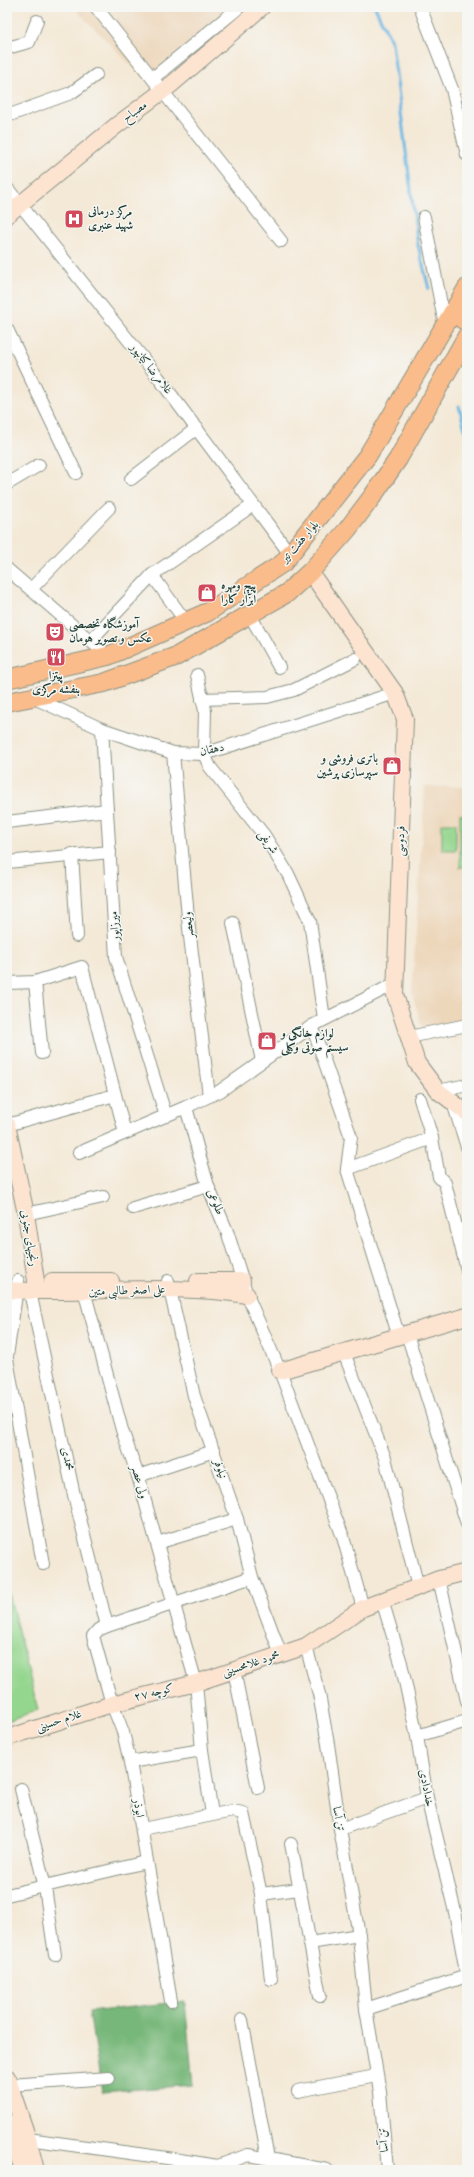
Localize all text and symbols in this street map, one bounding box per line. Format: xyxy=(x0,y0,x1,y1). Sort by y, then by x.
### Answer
street label: مصباح xyxy=(119,97,152,128)
place label: مرکز درمانی شهید عنبری xyxy=(87,203,133,235)
hospital icon: مرکز درمانی شهید عنبری xyxy=(63,208,85,230)
street label: غلامرضا کیانپور xyxy=(125,339,177,399)
street label: بلوار هفت تیر xyxy=(275,517,324,569)
place label: پیچ ومهره ابزار کارا xyxy=(221,577,256,609)
shop icon: پیچ ومهره ابزار کارا xyxy=(196,582,218,604)
place label: آموزشگاه تخصصی عکس و تصویر هومان xyxy=(69,616,152,648)
theatre icon: آموزشگاه تخصصی عکس و تصویر هومان xyxy=(44,621,66,643)
restaurant icon: پیتزا بنفشه مرکزی xyxy=(45,646,67,668)
place label: پیتزا بنفشه مرکزی xyxy=(32,667,80,699)
street label: دهقان xyxy=(198,739,226,761)
place label: باتری فروشی و سپرسازی پرشین xyxy=(317,750,378,782)
shop icon: باتری فروشی و سپرسازی پرشین xyxy=(381,755,403,777)
street label: فردوسی xyxy=(391,825,411,857)
street label: شریفی xyxy=(254,826,282,858)
street label: میرزاپور xyxy=(105,910,125,943)
street label: ولیعصر xyxy=(179,910,200,941)
place label: لوازم خانگی و سیستم صوتی وکیلی xyxy=(279,1025,349,1059)
shop icon: لوازم خانگی و سیستم صوتی وکیلی xyxy=(256,1030,278,1052)
street label: طلوعی xyxy=(202,1186,229,1218)
street label: رنجیهای جنوبی xyxy=(16,1208,42,1268)
street label: علی اصغر طالبی متین xyxy=(88,1281,166,1301)
street label: محمدی xyxy=(56,1446,78,1472)
street label: نیلوفر xyxy=(208,1455,232,1481)
street label: ولی عصر xyxy=(125,1461,152,1501)
street label: محمود غلامحسینی xyxy=(220,1646,282,1682)
street label: کوچه ۲۷ xyxy=(132,1679,176,1707)
street label: غلام حسینی xyxy=(34,1705,85,1738)
street label: خدادادی xyxy=(414,1768,438,1808)
street label: ابوذر xyxy=(127,1796,149,1819)
street label: تن آسا xyxy=(327,1805,349,1833)
street label: تن آسا xyxy=(374,2127,394,2153)

